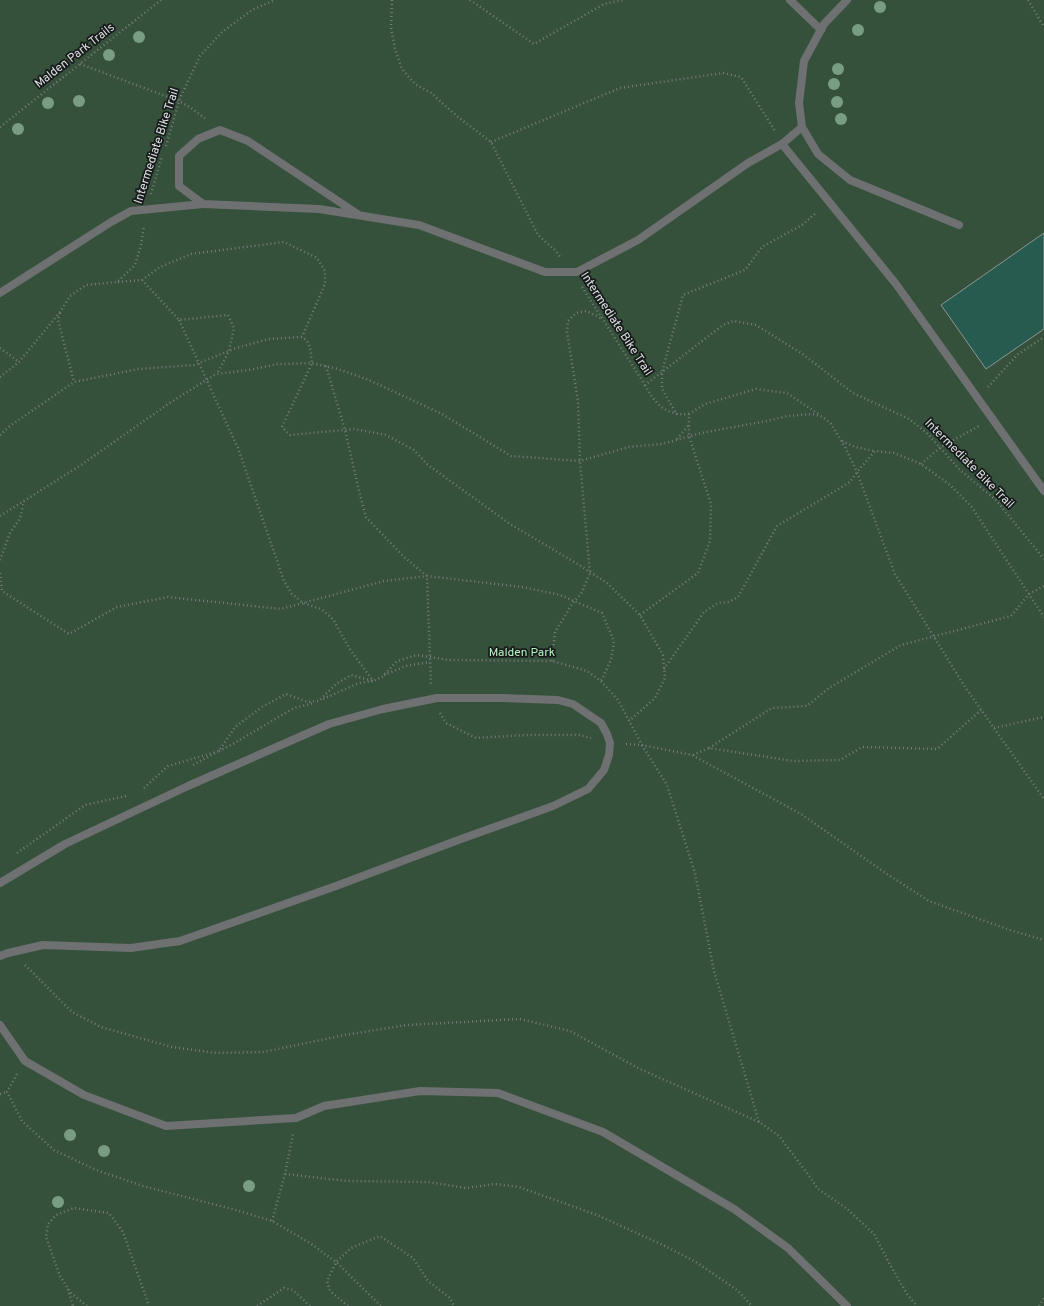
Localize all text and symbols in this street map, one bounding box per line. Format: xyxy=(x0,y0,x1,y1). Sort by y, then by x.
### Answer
street label: Malden Park Trails xyxy=(32,20,118,92)
street label: Intermediate Bike Trail xyxy=(131,86,183,206)
street label: Intermediate Bike Trail xyxy=(576,269,656,379)
street label: Intermediate Bike Trail xyxy=(921,416,1017,512)
park label: Malden Park xyxy=(489,645,555,661)

